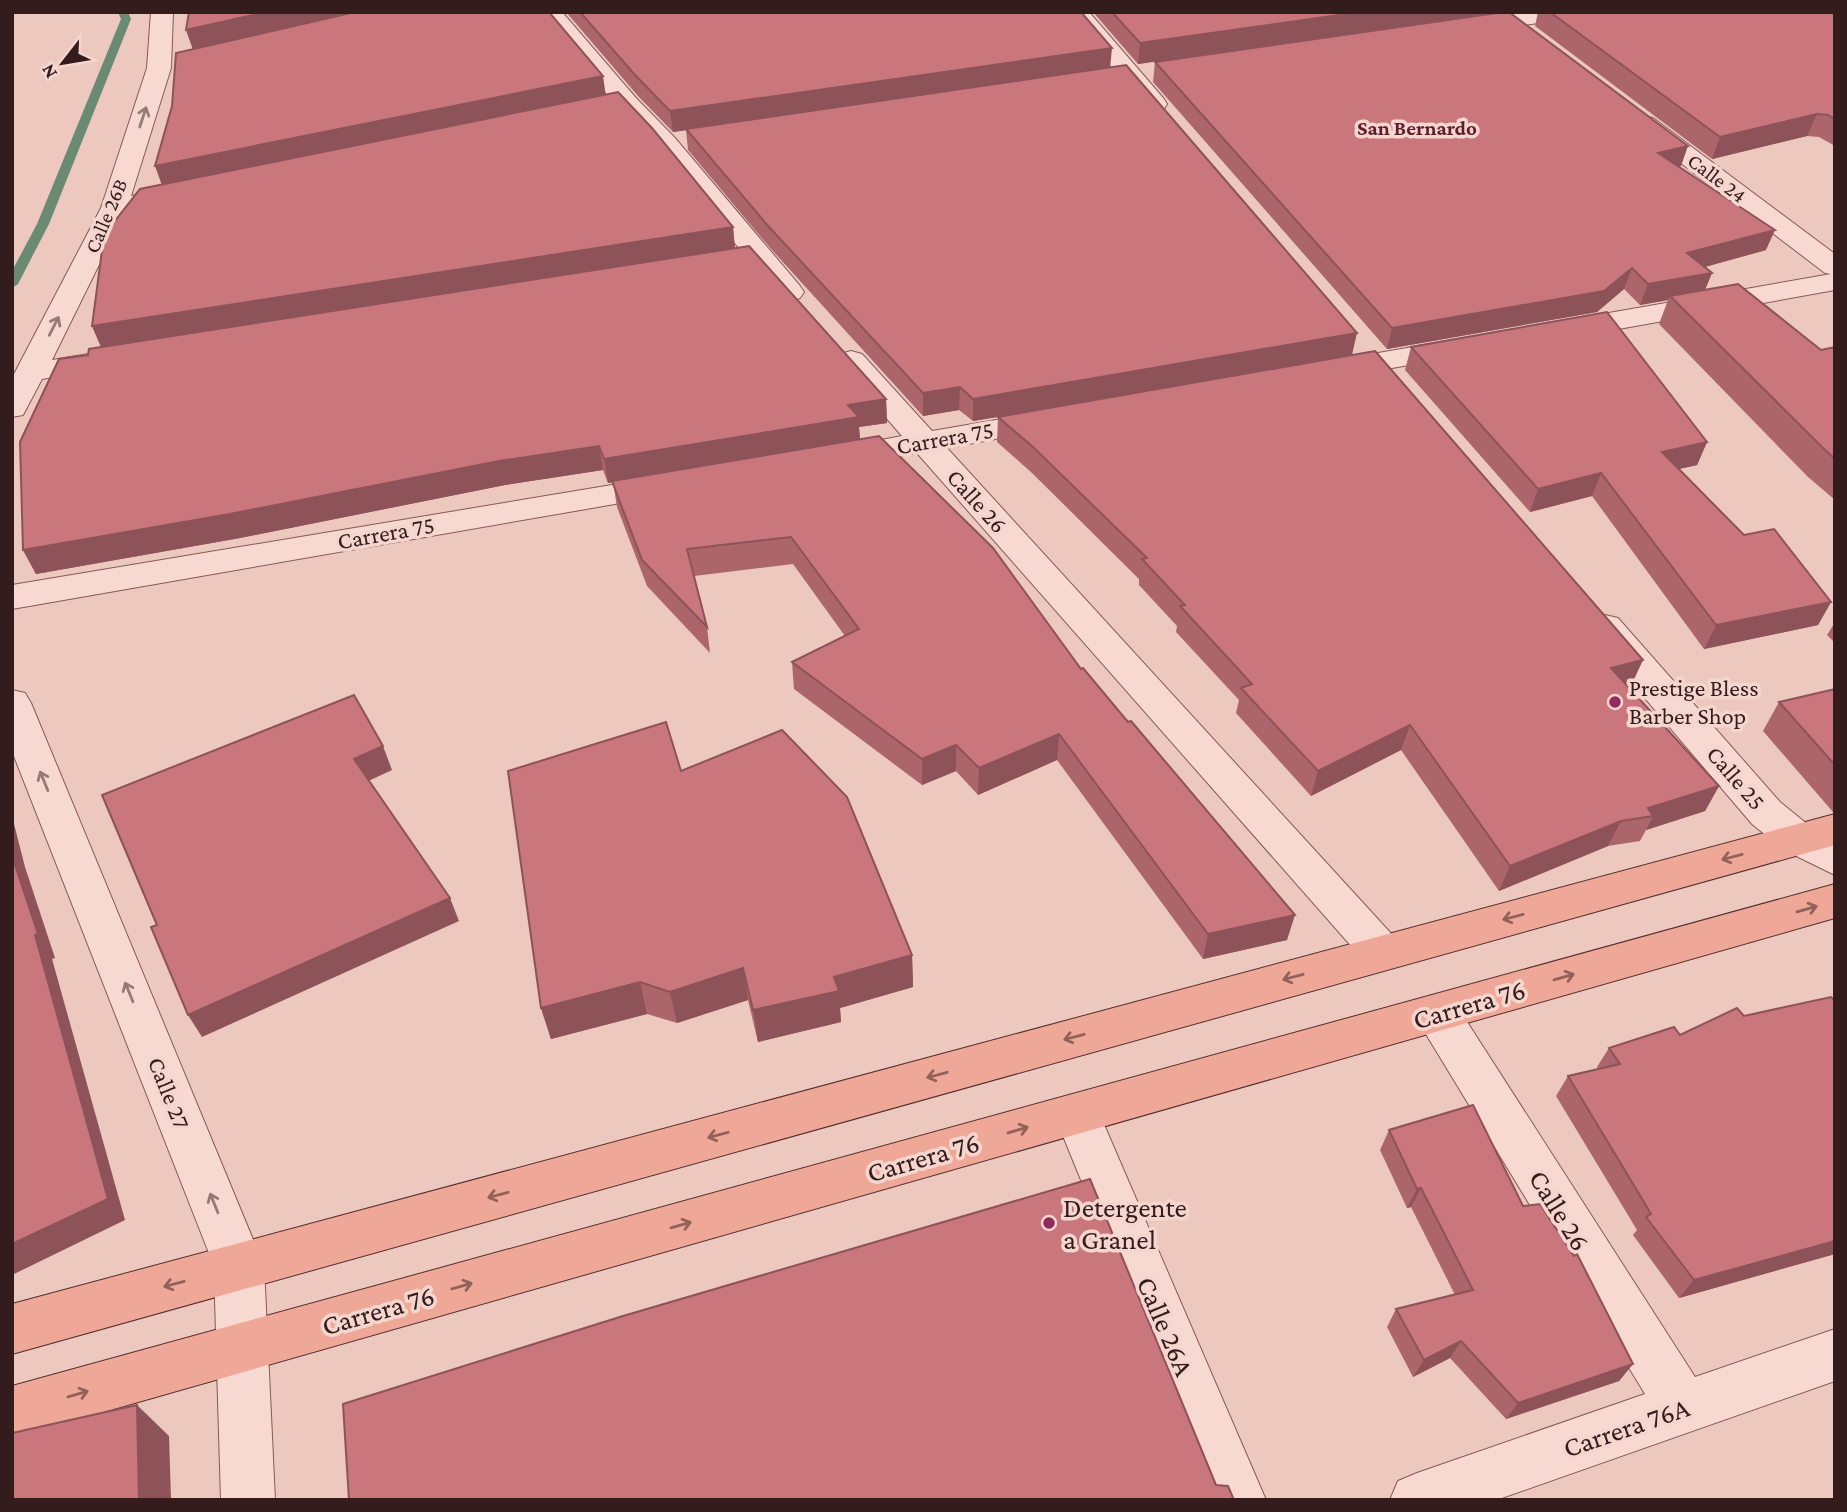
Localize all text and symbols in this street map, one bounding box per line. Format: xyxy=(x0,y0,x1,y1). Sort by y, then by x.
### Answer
north arrow xyxy=(28,28,98,98)
text: N xyxy=(36,60,61,82)
one-way arrow xyxy=(137,106,150,128)
district label: San Bernardo xyxy=(1357,116,1477,140)
street label: Calle 24 xyxy=(1683,148,1751,208)
street label: Calle 26B xyxy=(80,175,132,257)
one-way arrow xyxy=(48,316,62,336)
street label: Carrera 75 xyxy=(894,416,996,459)
street label: Calle 26 xyxy=(942,463,1013,538)
street label: Carrera 75 xyxy=(335,511,437,554)
place label: Prestige Bless Barber Shop xyxy=(1629,674,1759,729)
marker: Prestige Bless Barber Shop xyxy=(1607,694,1623,710)
street label: Calle 25 xyxy=(1701,740,1771,815)
one-way arrow xyxy=(36,771,49,792)
one-way arrow xyxy=(1721,851,1744,864)
one-way arrow xyxy=(1795,902,1818,915)
one-way arrow xyxy=(1502,912,1524,925)
one-way arrow xyxy=(1553,969,1575,982)
one-way arrow xyxy=(1282,971,1305,984)
street label: Carrera 76 xyxy=(1409,974,1529,1035)
one-way arrow xyxy=(121,982,134,1003)
one-way arrow xyxy=(1063,1031,1086,1044)
street label: Calle 27 xyxy=(143,1053,196,1133)
one-way arrow xyxy=(926,1069,948,1082)
one-way arrow xyxy=(1006,1123,1029,1136)
street label: Carrera 76 xyxy=(863,1127,983,1188)
one-way arrow xyxy=(707,1129,729,1142)
street label: Calle 26 xyxy=(1523,1164,1596,1256)
one-way arrow xyxy=(487,1189,510,1202)
place label: Detergente a Granel xyxy=(1063,1192,1187,1255)
one-way arrow xyxy=(206,1193,219,1214)
marker: Detergente a Granel xyxy=(1041,1215,1057,1231)
one-way arrow xyxy=(670,1217,692,1230)
street label: Calle 26A xyxy=(1131,1272,1200,1381)
one-way arrow xyxy=(163,1279,185,1292)
one-way arrow xyxy=(451,1279,473,1292)
street label: Carrera 76 xyxy=(318,1280,438,1341)
one-way arrow xyxy=(66,1387,89,1400)
street label: Carrera 76A xyxy=(1559,1391,1693,1463)

